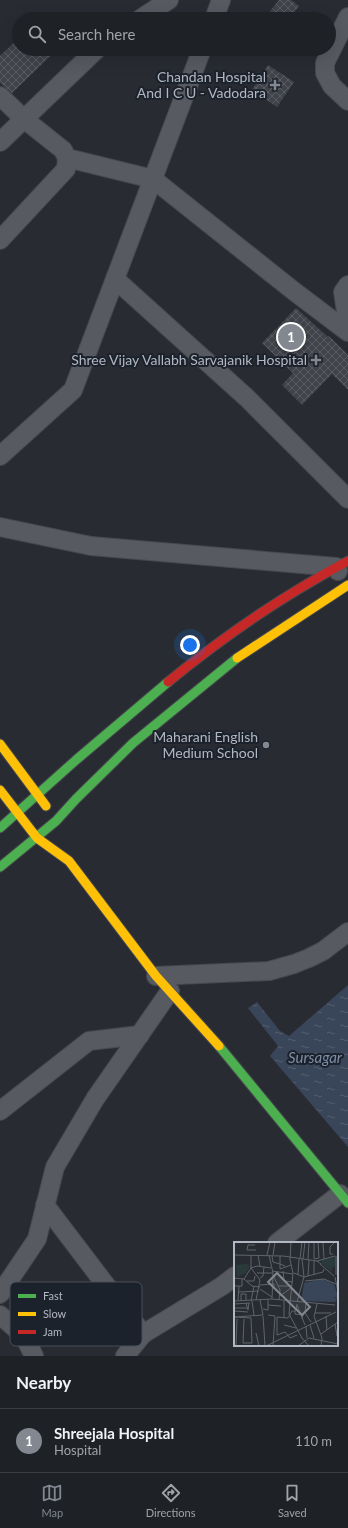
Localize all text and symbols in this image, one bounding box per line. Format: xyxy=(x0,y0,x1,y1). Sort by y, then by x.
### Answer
search box xyxy=(12,12,336,56)
icon: search xyxy=(26,23,48,45)
text: Search here xyxy=(58,25,135,43)
place label: Chandan Hospital And I C U - Vadodara xyxy=(137,68,266,101)
marker: Chandan Hospital And I C U - Vadodara xyxy=(269,79,281,91)
pin: 1 xyxy=(278,322,304,352)
place label: Shree Vijay Vallabh Sarvajanik Hospital xyxy=(71,351,307,368)
marker: Shree Vijay Vallabh Sarvajanik Hospital xyxy=(310,354,322,366)
your location xyxy=(180,635,200,655)
place label: Maharani English Medium School xyxy=(153,728,258,761)
marker: Maharani English Medium School xyxy=(261,740,271,750)
water label: Sursagar xyxy=(288,1048,343,1066)
inset map xyxy=(234,1242,338,1346)
legend xyxy=(10,1282,142,1346)
text: Fast xyxy=(43,1289,63,1302)
text: Slow xyxy=(43,1307,67,1320)
text: Jam xyxy=(43,1325,62,1338)
text: Nearby xyxy=(16,1372,71,1393)
text: Shreejala Hospital xyxy=(54,1424,174,1442)
text: 1 xyxy=(25,1433,33,1449)
text: 110 m xyxy=(295,1433,332,1449)
text: Hospital xyxy=(54,1442,101,1458)
tab: Map xyxy=(41,1482,63,1519)
tab: Directions xyxy=(146,1482,195,1519)
tab: Saved xyxy=(278,1482,307,1519)

